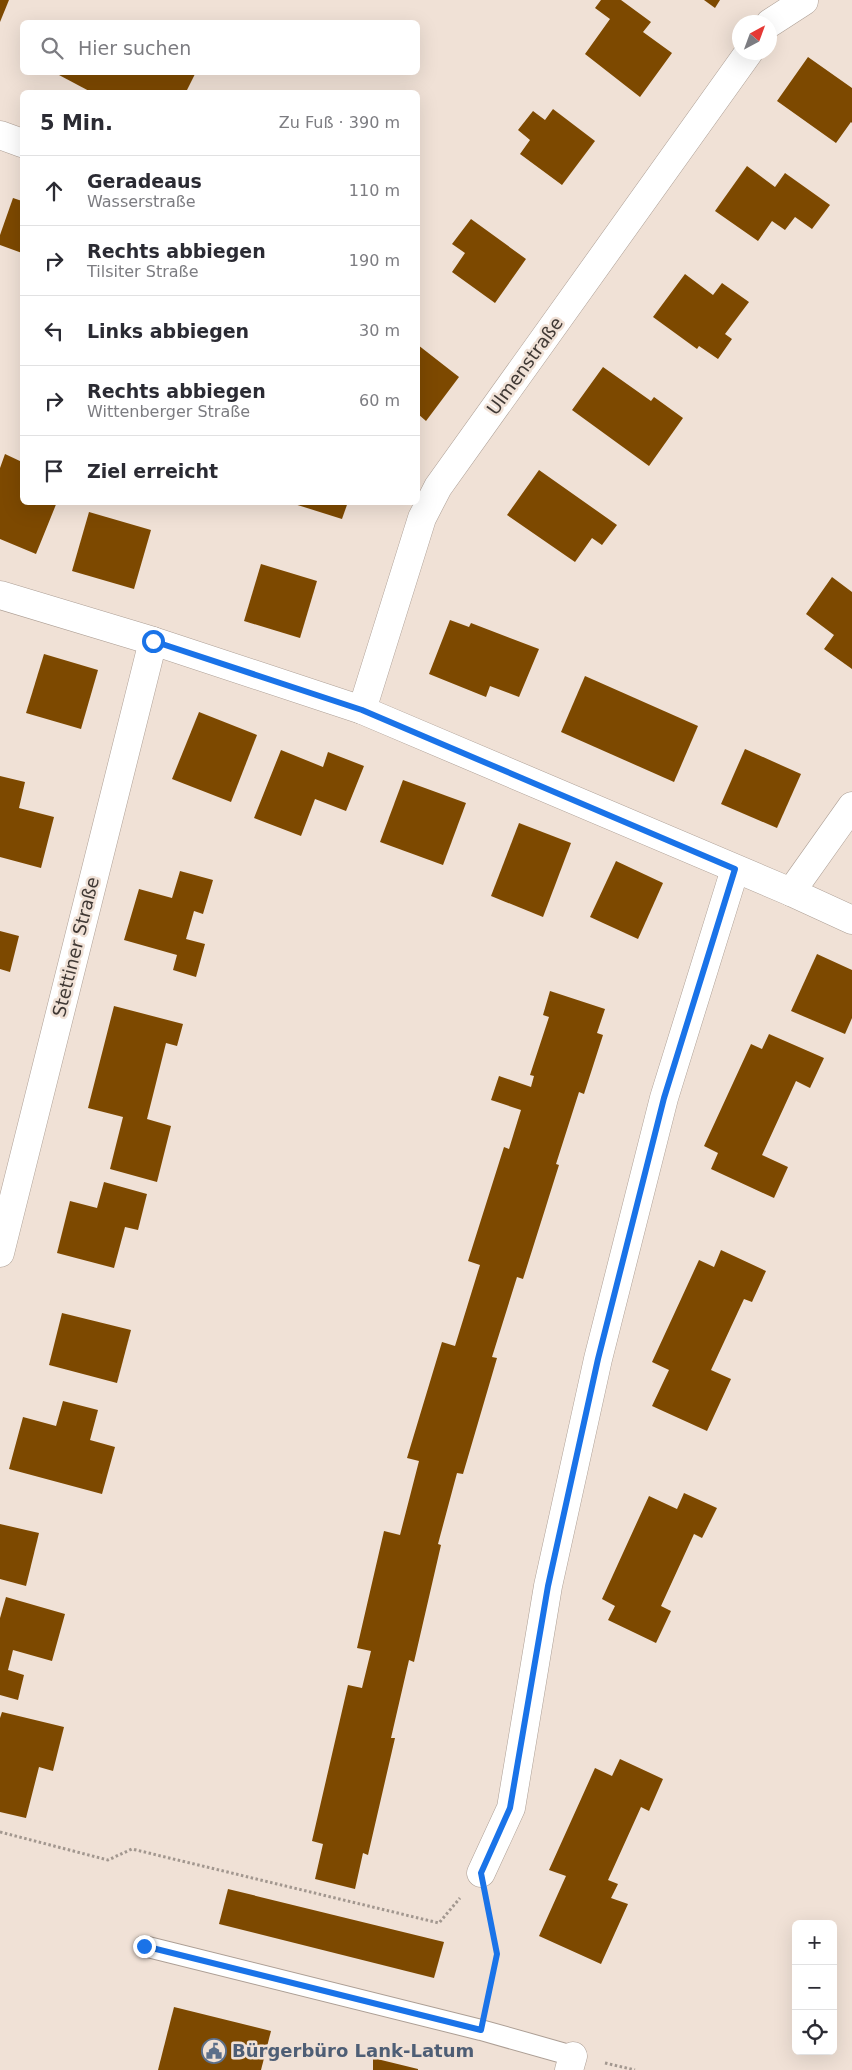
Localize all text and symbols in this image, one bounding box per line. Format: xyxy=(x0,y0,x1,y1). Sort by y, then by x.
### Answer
north arrow xyxy=(732,15,777,60)
search box xyxy=(20,20,420,75)
icon: search xyxy=(38,34,66,62)
text: Hier suchen xyxy=(78,37,191,59)
text: 5 Min. xyxy=(40,111,113,135)
text: Zu Fuß · 390 m xyxy=(279,113,400,132)
text: Geradeaus xyxy=(87,170,202,192)
icon: ahead xyxy=(40,177,68,205)
text: 110 m xyxy=(349,181,400,200)
text: Wasserstraße xyxy=(87,192,196,211)
text: Rechts abbiegen xyxy=(87,240,266,262)
icon: right xyxy=(40,247,68,275)
text: 190 m xyxy=(349,251,400,270)
text: Tilsiter Straße xyxy=(87,262,198,281)
street label: Ulmenstraße xyxy=(482,313,567,419)
icon: left xyxy=(40,317,68,345)
text: Links abbiegen xyxy=(87,320,249,342)
text: 30 m xyxy=(359,321,400,340)
text: Rechts abbiegen xyxy=(87,380,266,402)
icon: right xyxy=(40,387,68,415)
text: 60 m xyxy=(359,391,400,410)
text: Wittenberger Straße xyxy=(87,402,250,421)
icon: arrive xyxy=(40,457,68,485)
text: Ziel erreicht xyxy=(87,460,218,482)
route start xyxy=(142,630,165,653)
street label: Stettiner Straße xyxy=(48,875,103,1019)
map controls xyxy=(792,1920,837,2055)
button: + xyxy=(792,1920,837,1965)
route end xyxy=(133,1935,156,1958)
button: − xyxy=(792,1965,837,2010)
button: locate xyxy=(792,2010,837,2055)
public building icon: Bürgerbüro Lank-Latum xyxy=(201,2038,227,2064)
place label: Bürgerbüro Lank-Latum xyxy=(232,2040,474,2061)

